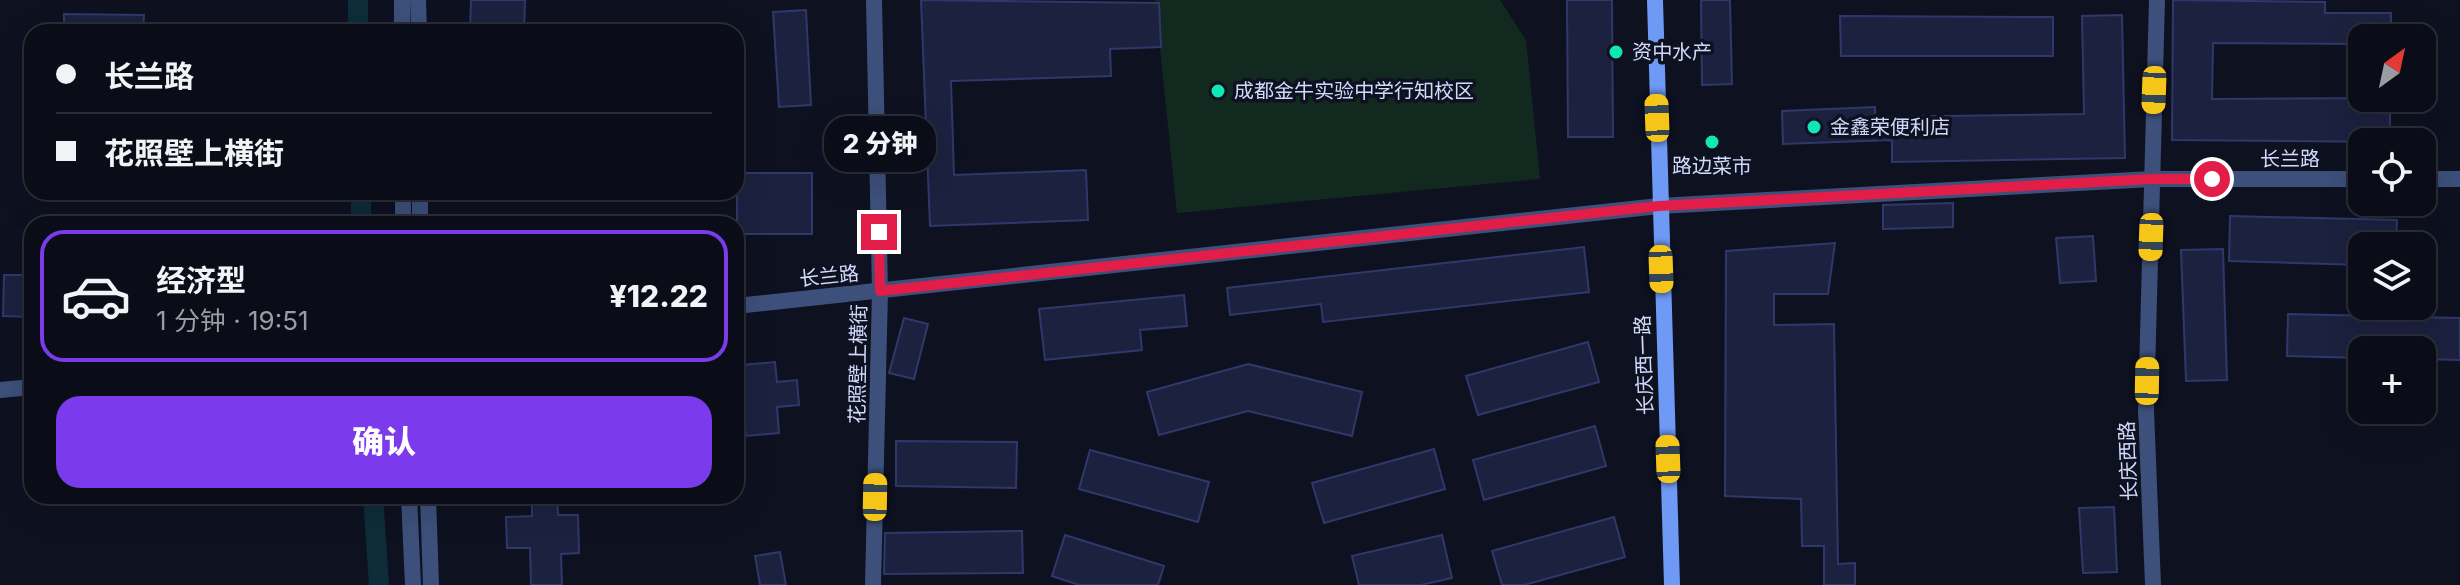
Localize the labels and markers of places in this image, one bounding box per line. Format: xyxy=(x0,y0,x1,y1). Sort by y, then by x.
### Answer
place label: 资中水产 xyxy=(1632,40,1712,64)
marker: 资中水产 xyxy=(1607,43,1625,61)
place label: 成都金牛实验中学行知校区 xyxy=(1234,79,1474,103)
marker: 成都金牛实验中学行知校区 xyxy=(1209,82,1227,100)
place label: 金鑫荣便利店 xyxy=(1830,115,1950,139)
marker: 金鑫荣便利店 xyxy=(1805,118,1823,136)
marker: 路边菜市 xyxy=(1703,133,1721,151)
place label: 路边菜市 xyxy=(1672,154,1752,178)

